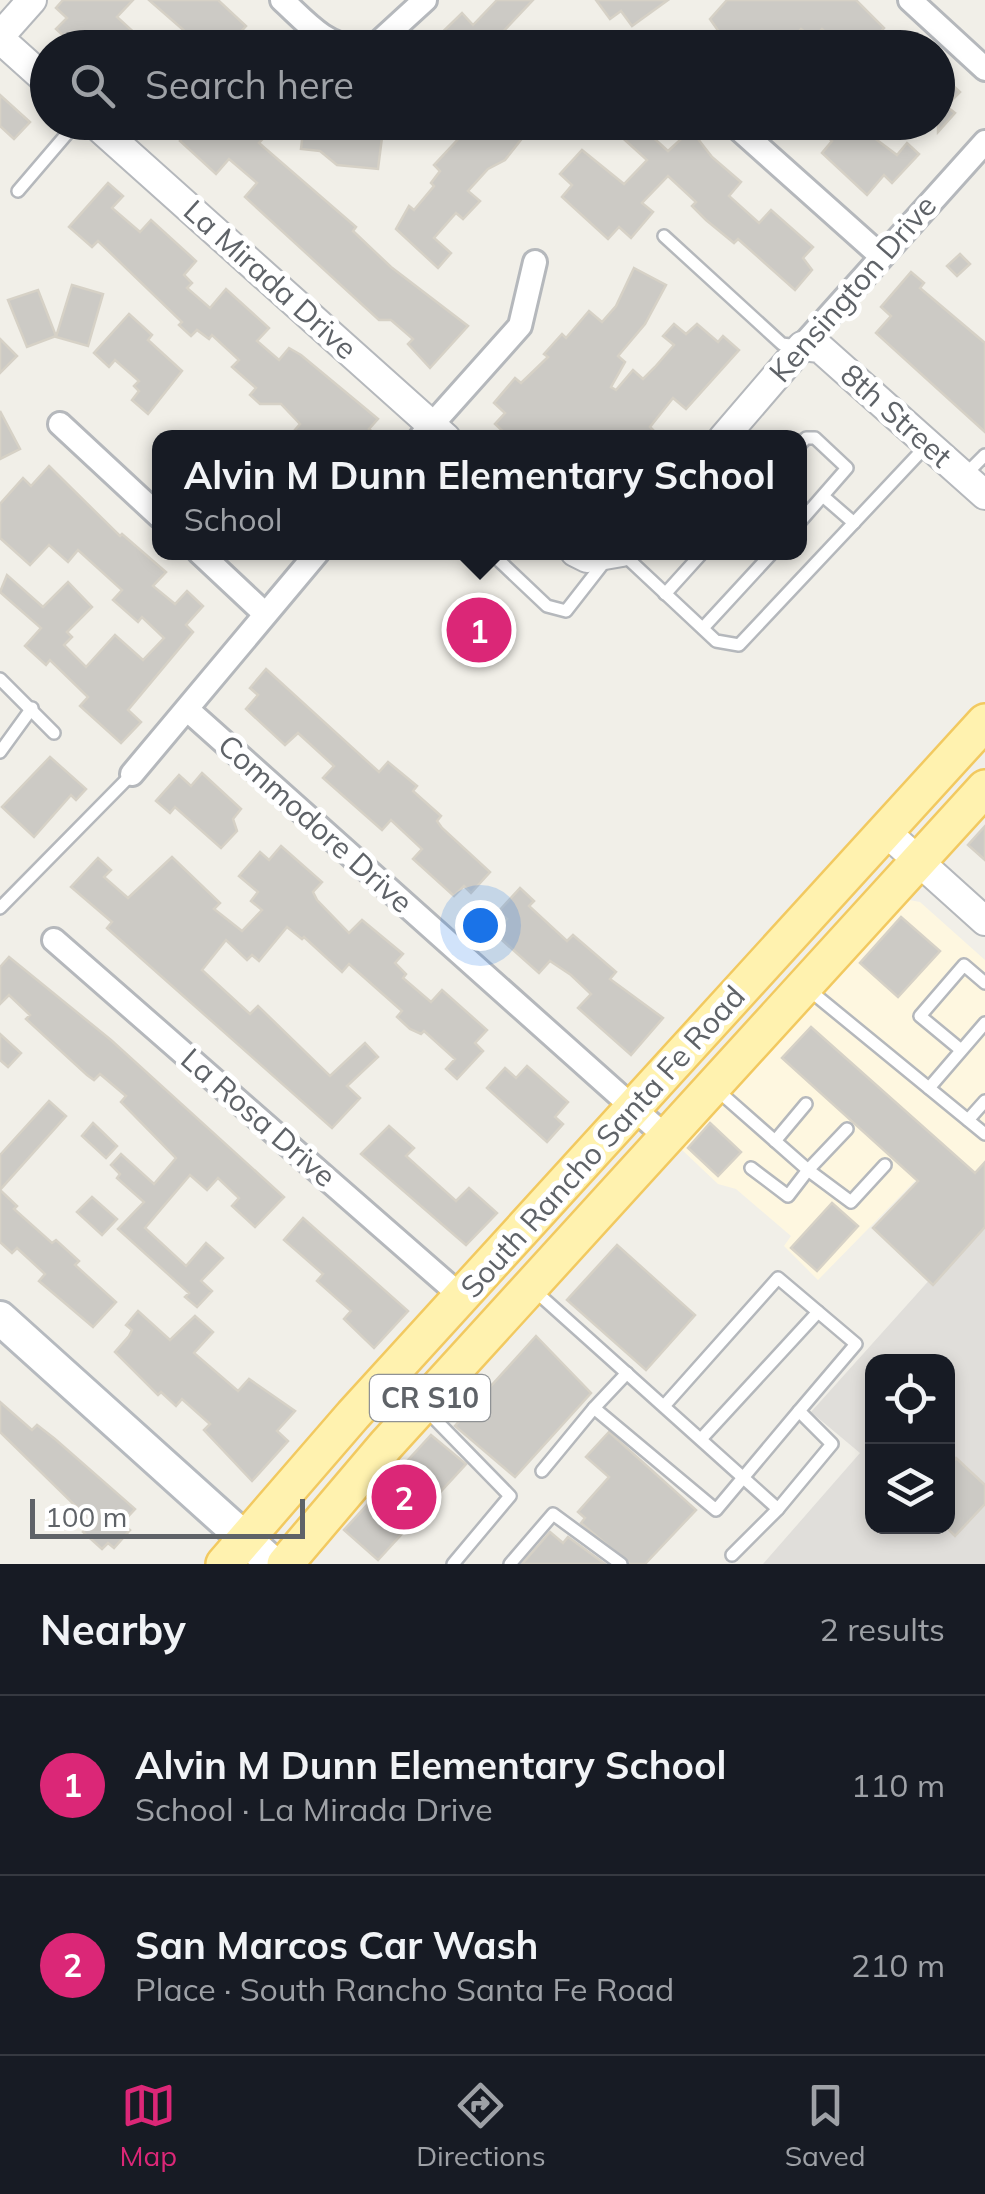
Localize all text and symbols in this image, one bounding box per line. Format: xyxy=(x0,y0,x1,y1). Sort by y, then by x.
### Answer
search box xyxy=(30,30,955,140)
icon: search xyxy=(65,58,120,113)
text: Search here xyxy=(145,61,354,109)
street label: Kensington Drive xyxy=(761,187,944,390)
street label: La Mirada Drive xyxy=(176,191,365,367)
street label: 8th Street xyxy=(833,355,960,475)
popup xyxy=(152,430,807,560)
text: Alvin M Dunn Elementary School xyxy=(184,451,775,499)
text: School xyxy=(184,499,282,539)
pin: 1 xyxy=(446,592,512,668)
street label: Commodore Drive xyxy=(210,726,421,921)
your location xyxy=(455,900,506,951)
street label: South Rancho Santa Fe Road xyxy=(452,977,753,1305)
street label: La Rosa Drive xyxy=(173,1040,344,1195)
map controls xyxy=(865,1354,955,1534)
button: locate xyxy=(865,1354,955,1444)
road number: CR S10 xyxy=(370,1375,490,1421)
button: layers xyxy=(865,1444,955,1534)
pin: 2 xyxy=(372,1460,436,1534)
scale bar xyxy=(30,1494,305,1538)
text: 100 m xyxy=(45,1499,127,1534)
text: Nearby xyxy=(40,1603,186,1656)
text: 2 results xyxy=(820,1609,945,1649)
text: Alvin M Dunn Elementary School xyxy=(135,1741,726,1789)
text: 1 xyxy=(63,1765,82,1805)
text: 110 m xyxy=(851,1765,945,1805)
text: School · La Mirada Drive xyxy=(135,1789,493,1829)
text: San Marcos Car Wash xyxy=(135,1921,538,1969)
text: 2 xyxy=(63,1945,82,1985)
text: 210 m xyxy=(851,1945,945,1985)
text: Place · South Rancho Santa Fe Road xyxy=(135,1969,674,2009)
tab: Map xyxy=(120,2078,177,2173)
tab: Directions xyxy=(416,2078,546,2173)
tab: Saved xyxy=(785,2078,865,2173)

